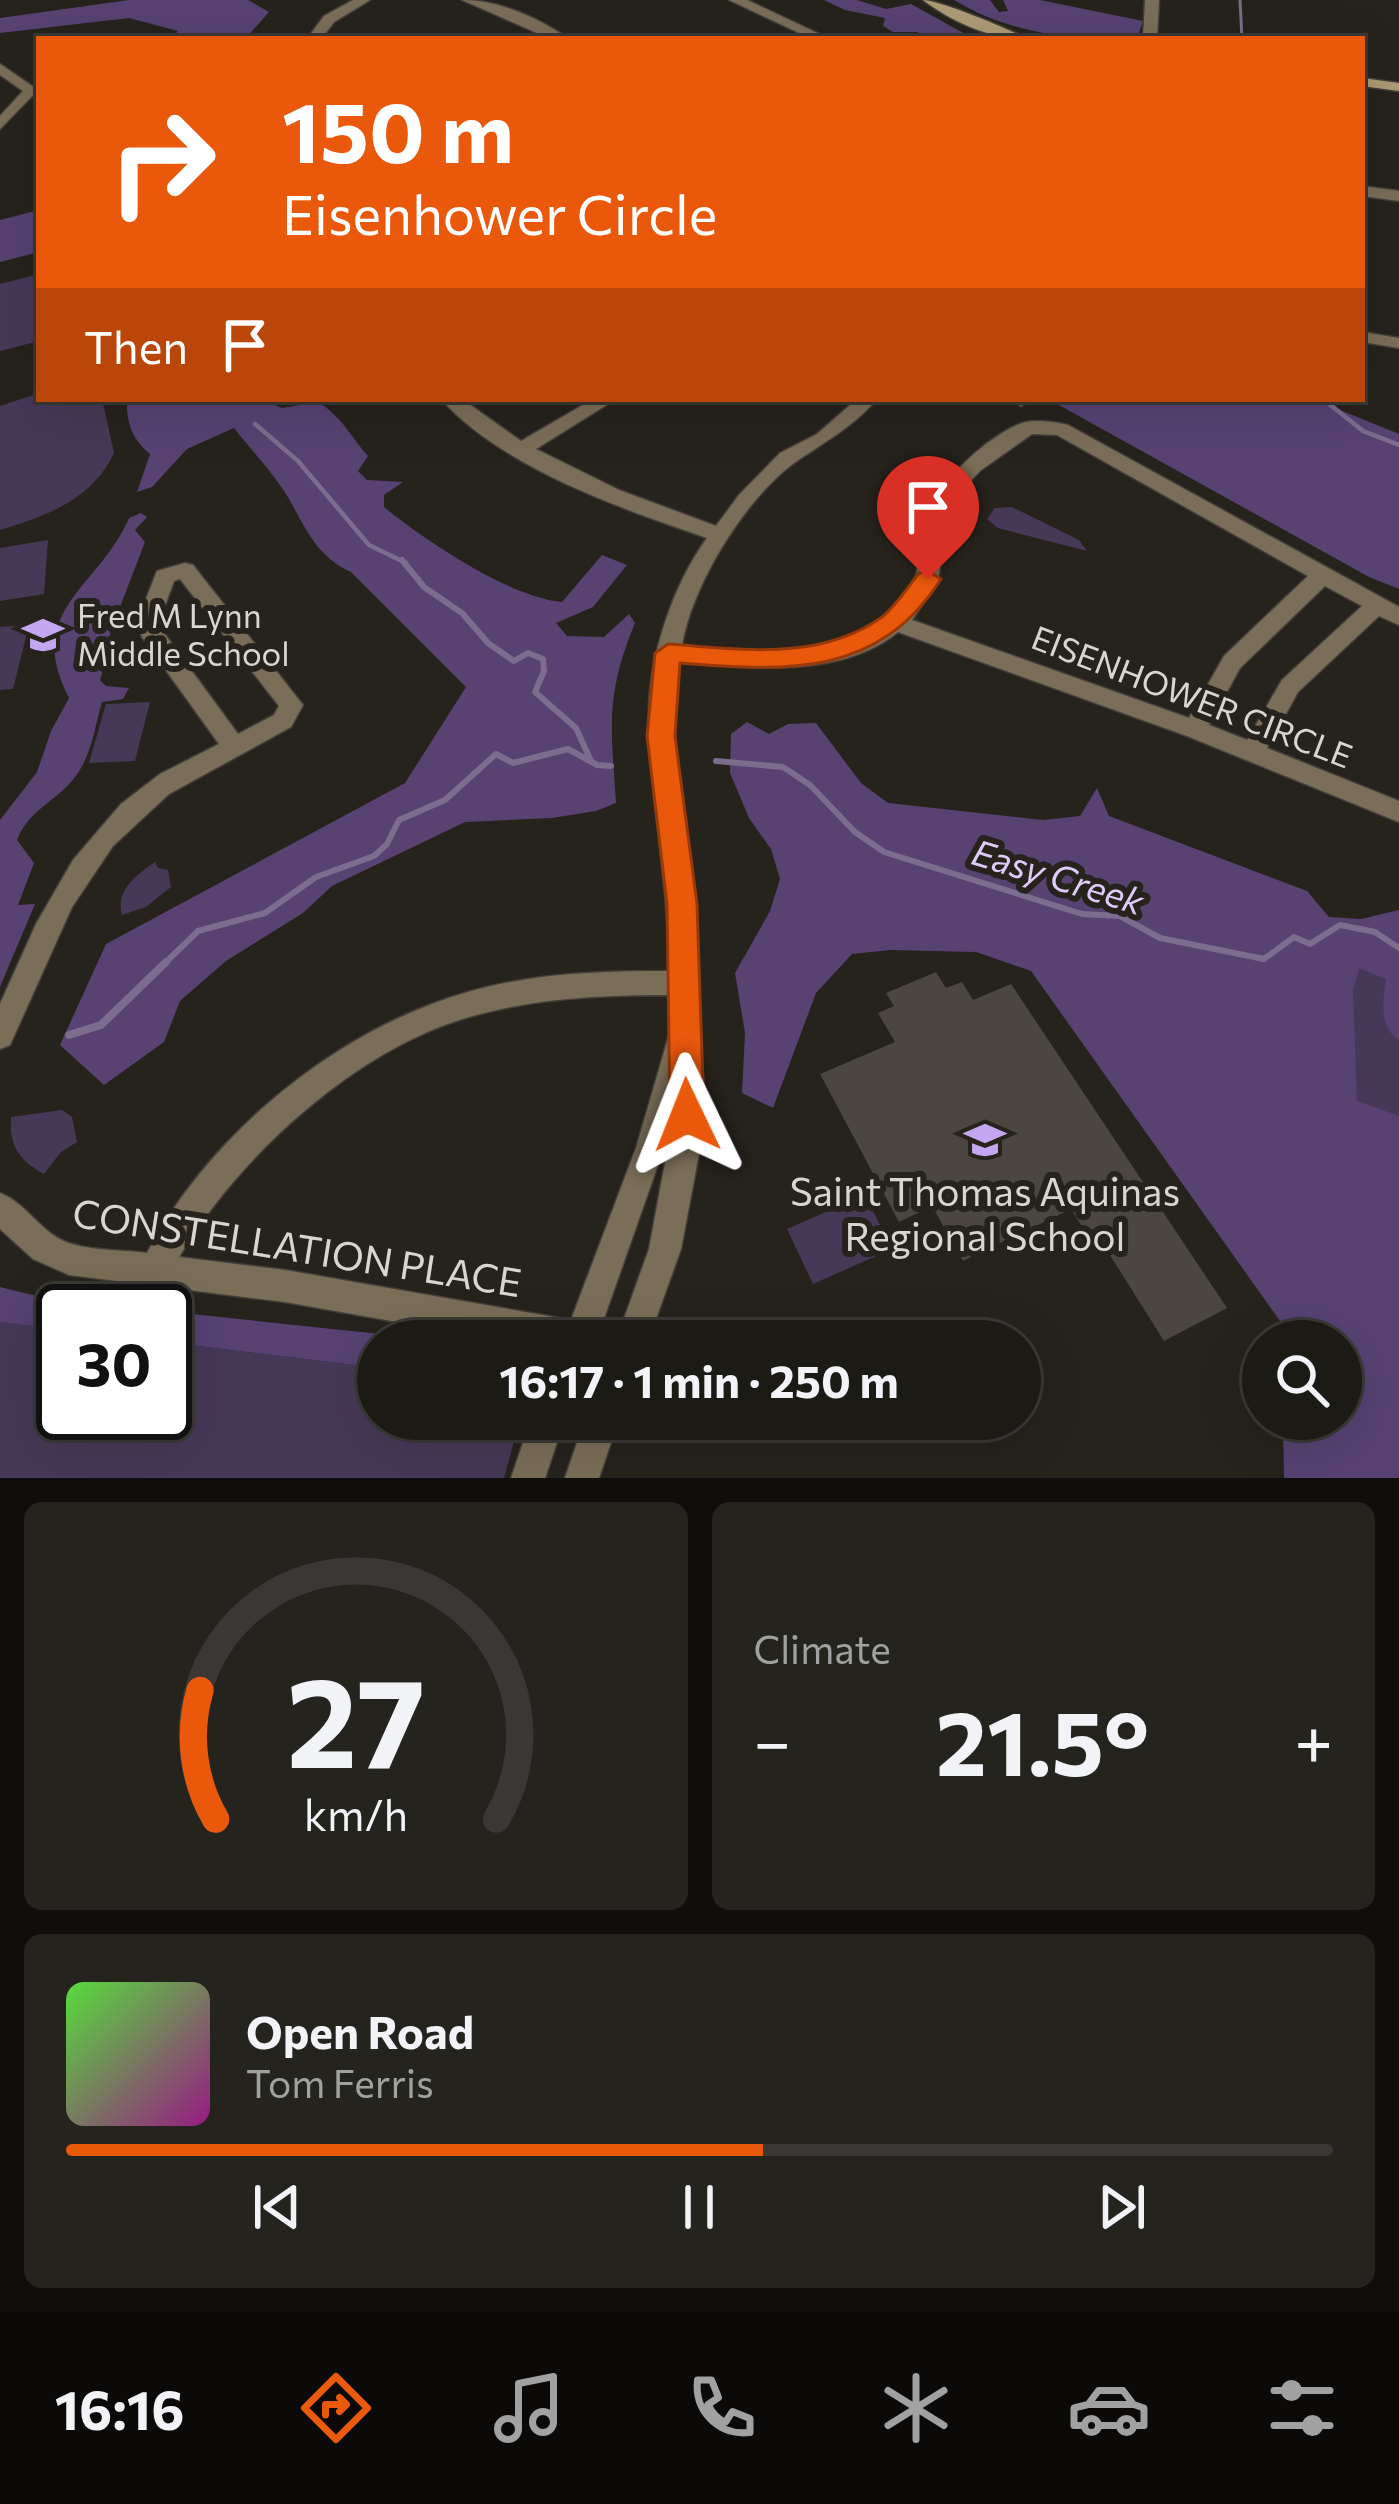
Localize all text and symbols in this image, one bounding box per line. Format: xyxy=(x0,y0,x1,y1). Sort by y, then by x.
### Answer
text: 150 m xyxy=(282,78,514,180)
icon: right xyxy=(84,84,240,240)
text: Eisenhower Circle xyxy=(282,180,717,246)
icon: arrive xyxy=(212,312,278,378)
text: Then xyxy=(84,318,188,373)
pin xyxy=(877,456,979,579)
icon: arrive xyxy=(895,474,961,540)
place label: Fred M Lynn Middle School xyxy=(77,594,290,673)
school or university icon: Fred M Lynn Middle School xyxy=(20,612,66,658)
street label: EISENHOWER CIRCLE xyxy=(1027,616,1359,776)
water label: Easy Creek xyxy=(967,828,1151,922)
position arrow xyxy=(624,1052,750,1178)
school or university icon: Saint Thomas Aquinas Regional School xyxy=(962,1117,1008,1163)
place label: Saint Thomas Aquinas Regional School xyxy=(790,1166,1180,1259)
street label: CONSTELLATION PLACE xyxy=(69,1187,525,1305)
speed limit sign: 30 xyxy=(36,1284,192,1440)
map controls xyxy=(1242,1320,1362,1440)
button: search xyxy=(1242,1320,1362,1440)
text: 16:17 · 1 min · 250 m xyxy=(499,1352,899,1407)
text: Climate xyxy=(754,1624,891,1672)
text: 27 xyxy=(286,1641,425,1794)
text: 21.5° xyxy=(936,1684,1149,1795)
text: − xyxy=(754,1699,791,1780)
text: + xyxy=(1294,1699,1333,1780)
text: km/h xyxy=(304,1787,408,1840)
text: Open Road xyxy=(246,2003,474,2058)
text: Tom Ferris xyxy=(246,2058,434,2106)
icon: previous xyxy=(244,2174,310,2240)
icon: pause xyxy=(666,2174,732,2240)
icon: next xyxy=(1089,2174,1155,2240)
icon: directions xyxy=(294,2366,378,2450)
icon: music xyxy=(487,2366,571,2450)
icon: phone xyxy=(680,2366,764,2450)
icon: climate xyxy=(874,2366,958,2450)
icon: car xyxy=(1067,2366,1151,2450)
icon: filters xyxy=(1260,2366,1344,2450)
text: 16:16 xyxy=(55,2375,184,2441)

